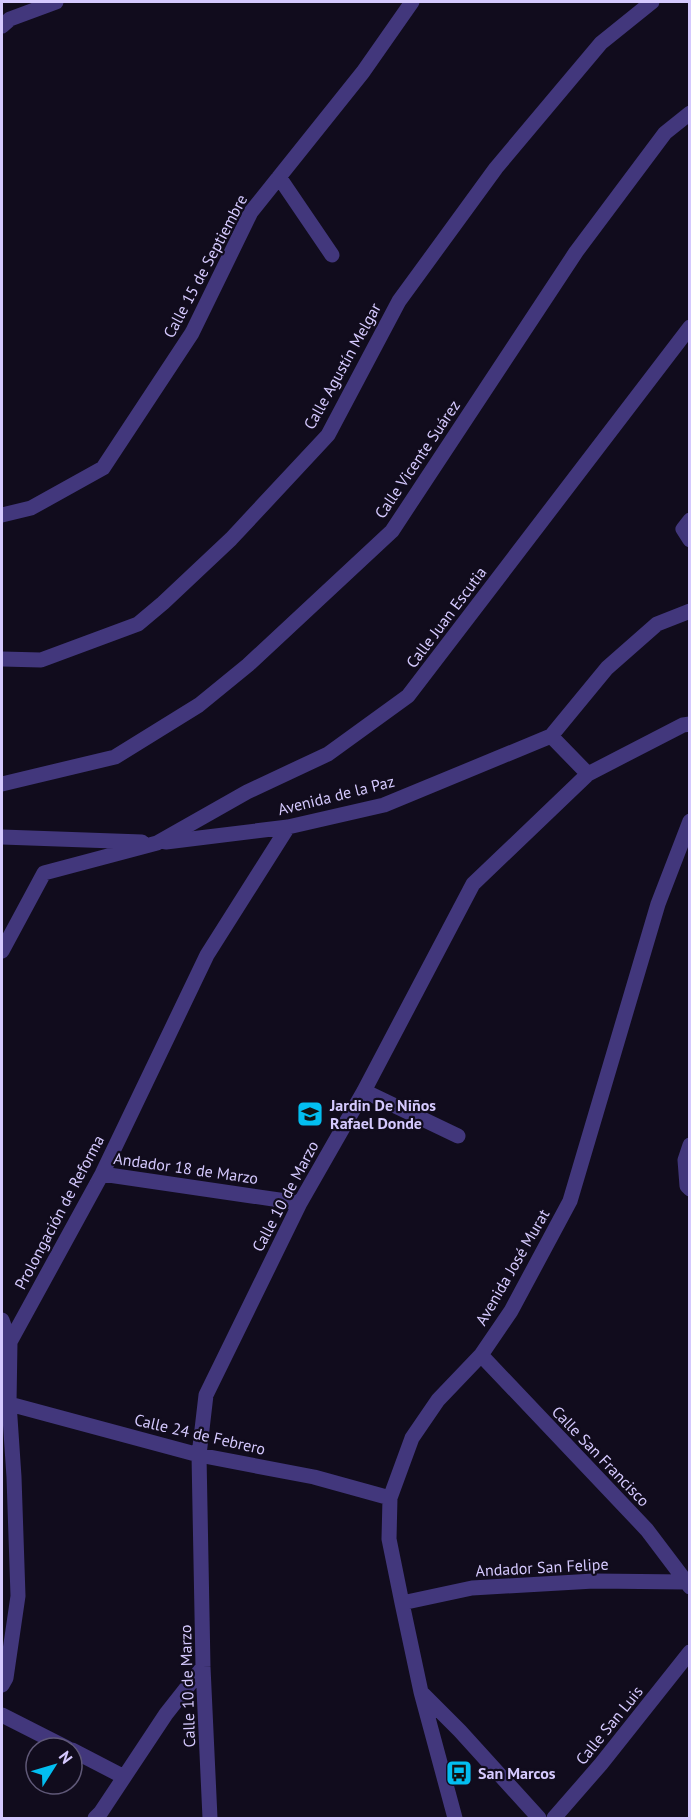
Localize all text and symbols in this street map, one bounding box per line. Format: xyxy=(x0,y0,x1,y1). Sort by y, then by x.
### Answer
street label: Calle 15 de Septiembre xyxy=(159,191,251,341)
street label: Calle Agustín Melgar xyxy=(299,299,385,433)
street label: Calle Vicente Suárez xyxy=(370,396,464,522)
street label: Calle Juan Escutia xyxy=(401,562,491,672)
street label: Avenida de la Paz xyxy=(276,771,396,819)
place label: Jardin De Niños Rafael Donde xyxy=(329,1095,436,1133)
school or university icon: Jardin De Niños Rafael Donde xyxy=(295,1099,325,1129)
street label: Prolongación de Reforma xyxy=(10,1131,108,1293)
street label: Calle 10 de Marzo xyxy=(247,1137,323,1255)
street label: Andador 18 de Marzo xyxy=(112,1148,260,1188)
street label: Avenida José Murat xyxy=(471,1205,554,1329)
street label: Calle San Francisco xyxy=(548,1402,654,1510)
street label: Calle 24 de Febrero xyxy=(133,1409,267,1459)
street label: Andador San Felipe xyxy=(475,1554,609,1580)
street label: Calle 10 de Marzo xyxy=(175,1624,199,1748)
street label: Calle San Luis xyxy=(571,1681,647,1768)
north arrow xyxy=(24,1736,84,1796)
text: N xyxy=(55,1747,77,1767)
bus stop icon: San Marcos xyxy=(444,1758,474,1788)
place label: San Marcos xyxy=(478,1763,556,1783)

